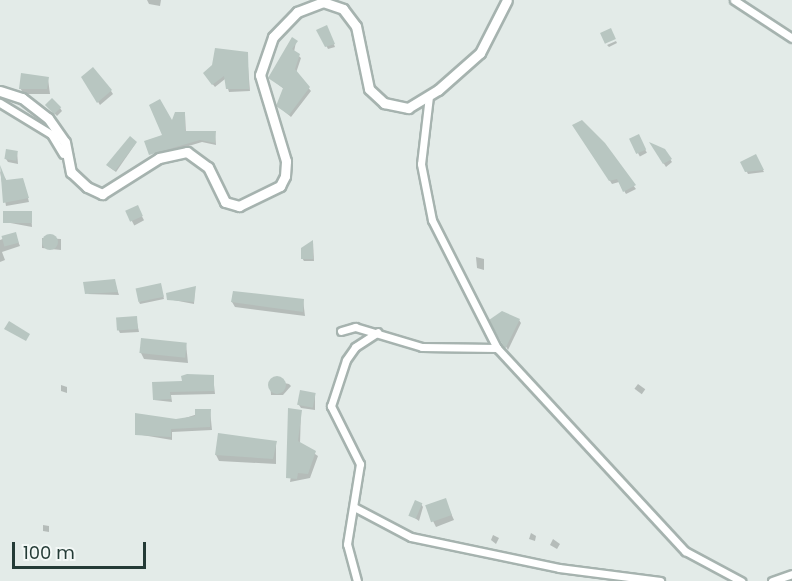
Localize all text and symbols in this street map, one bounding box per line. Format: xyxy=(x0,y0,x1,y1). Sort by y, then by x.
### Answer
scale bar xyxy=(15,530,148,568)
text: 100 m xyxy=(23,540,75,565)

